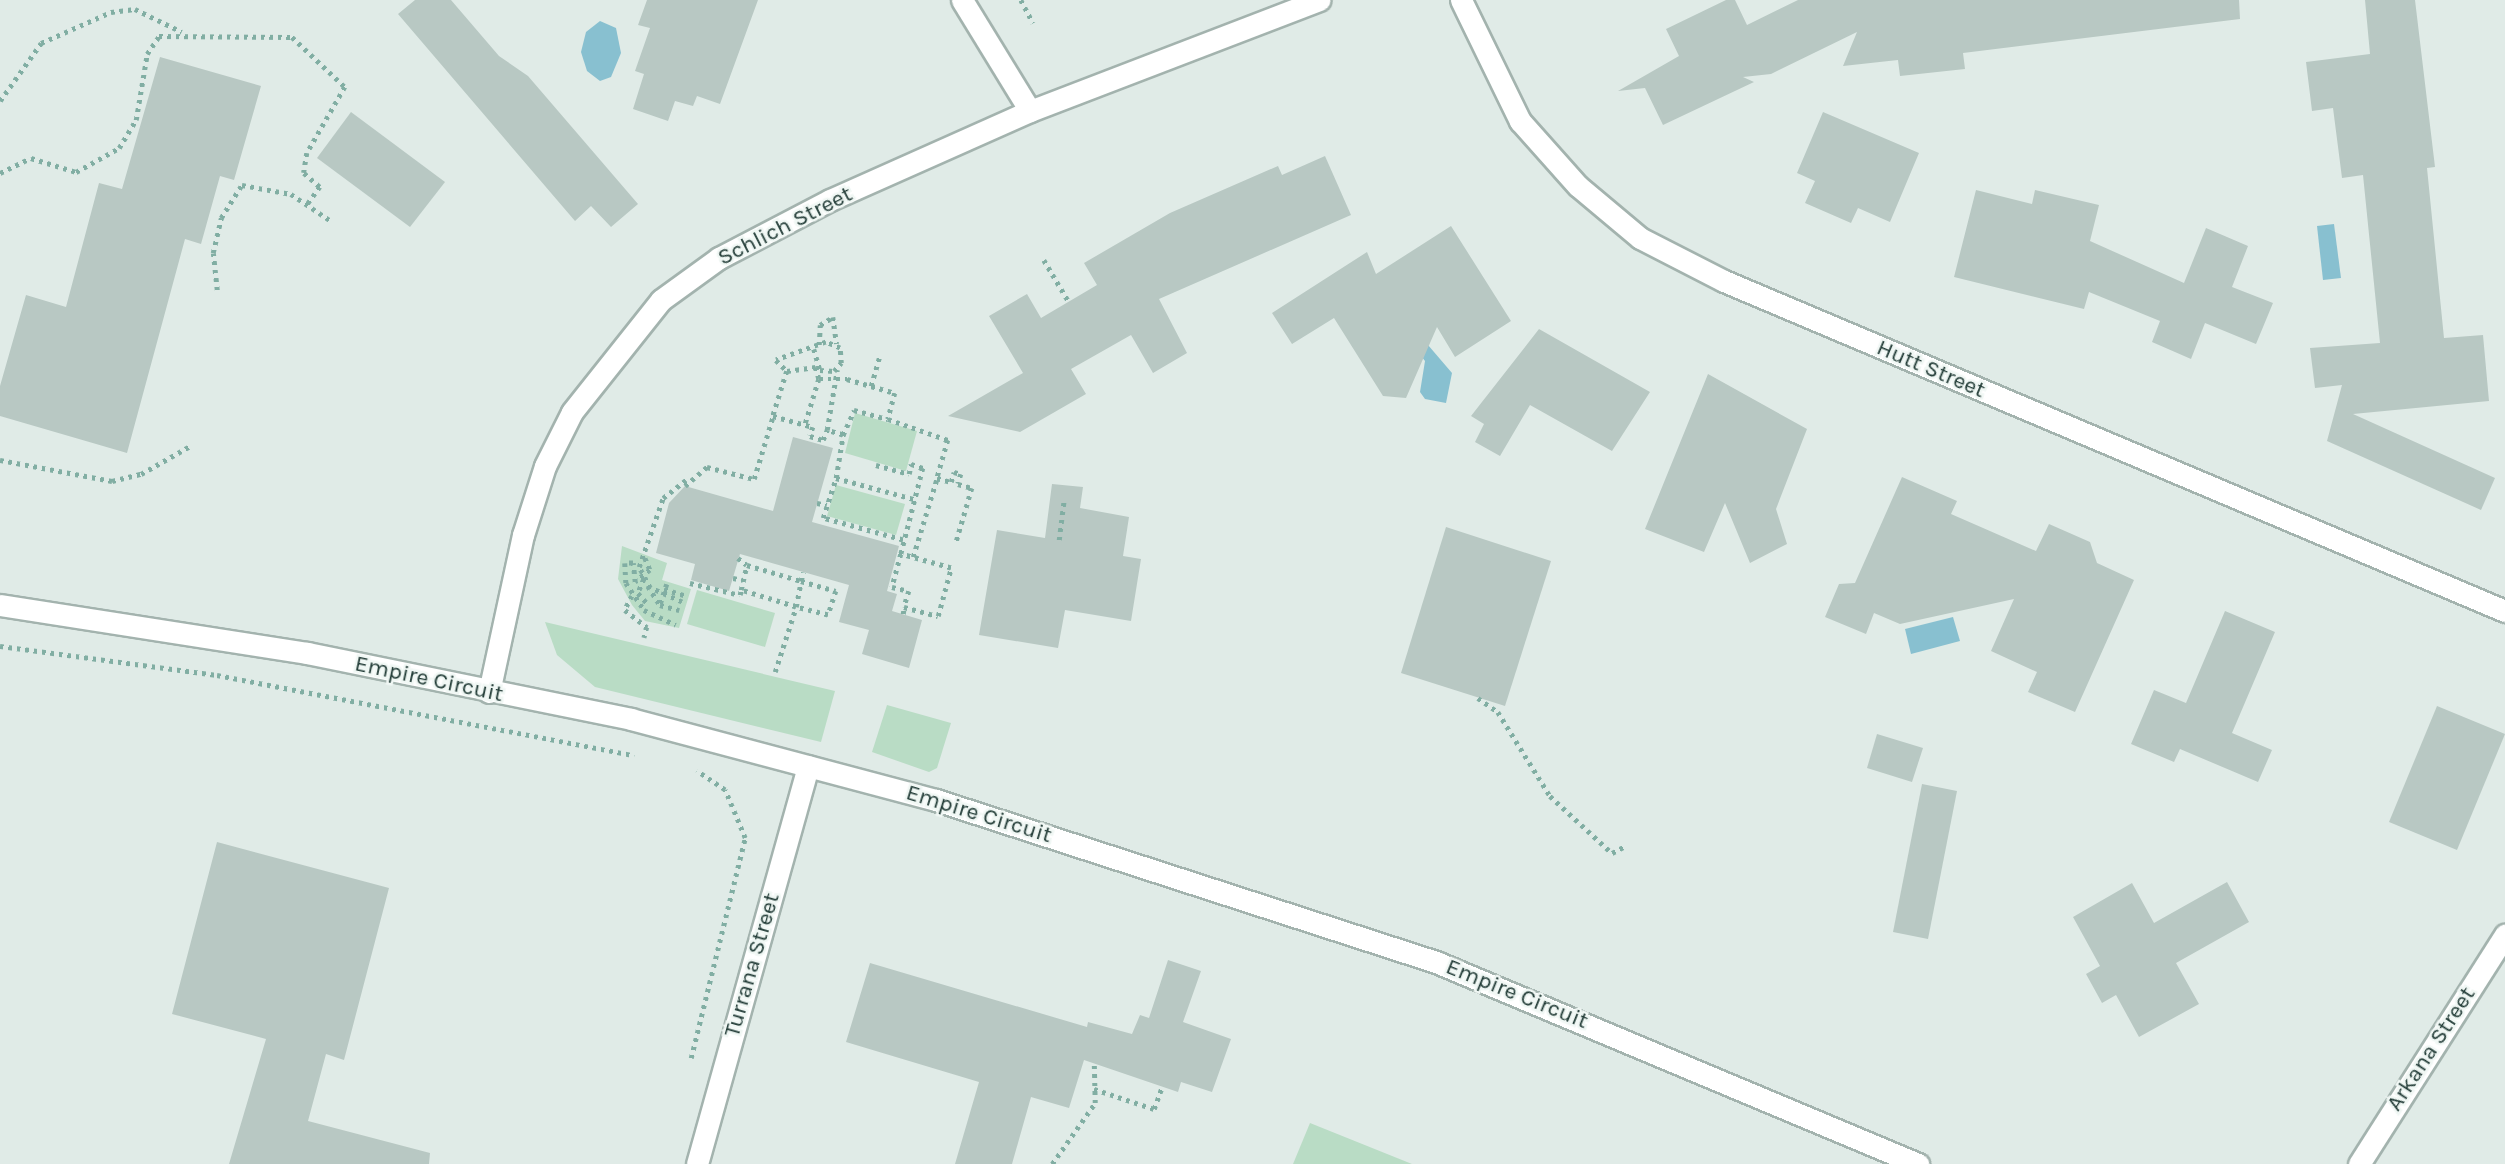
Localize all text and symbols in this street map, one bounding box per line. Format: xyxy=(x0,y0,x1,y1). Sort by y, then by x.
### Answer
street label: Schlich Street xyxy=(713,180,857,272)
street label: Hutt Street xyxy=(1873,334,1989,404)
street label: Empire Circuit xyxy=(352,650,506,708)
street label: Empire Circuit xyxy=(903,779,1055,849)
street label: Turrana Street xyxy=(718,890,786,1040)
street label: Empire Circuit xyxy=(1442,953,1592,1035)
street label: Arkana Street xyxy=(2381,982,2481,1116)

